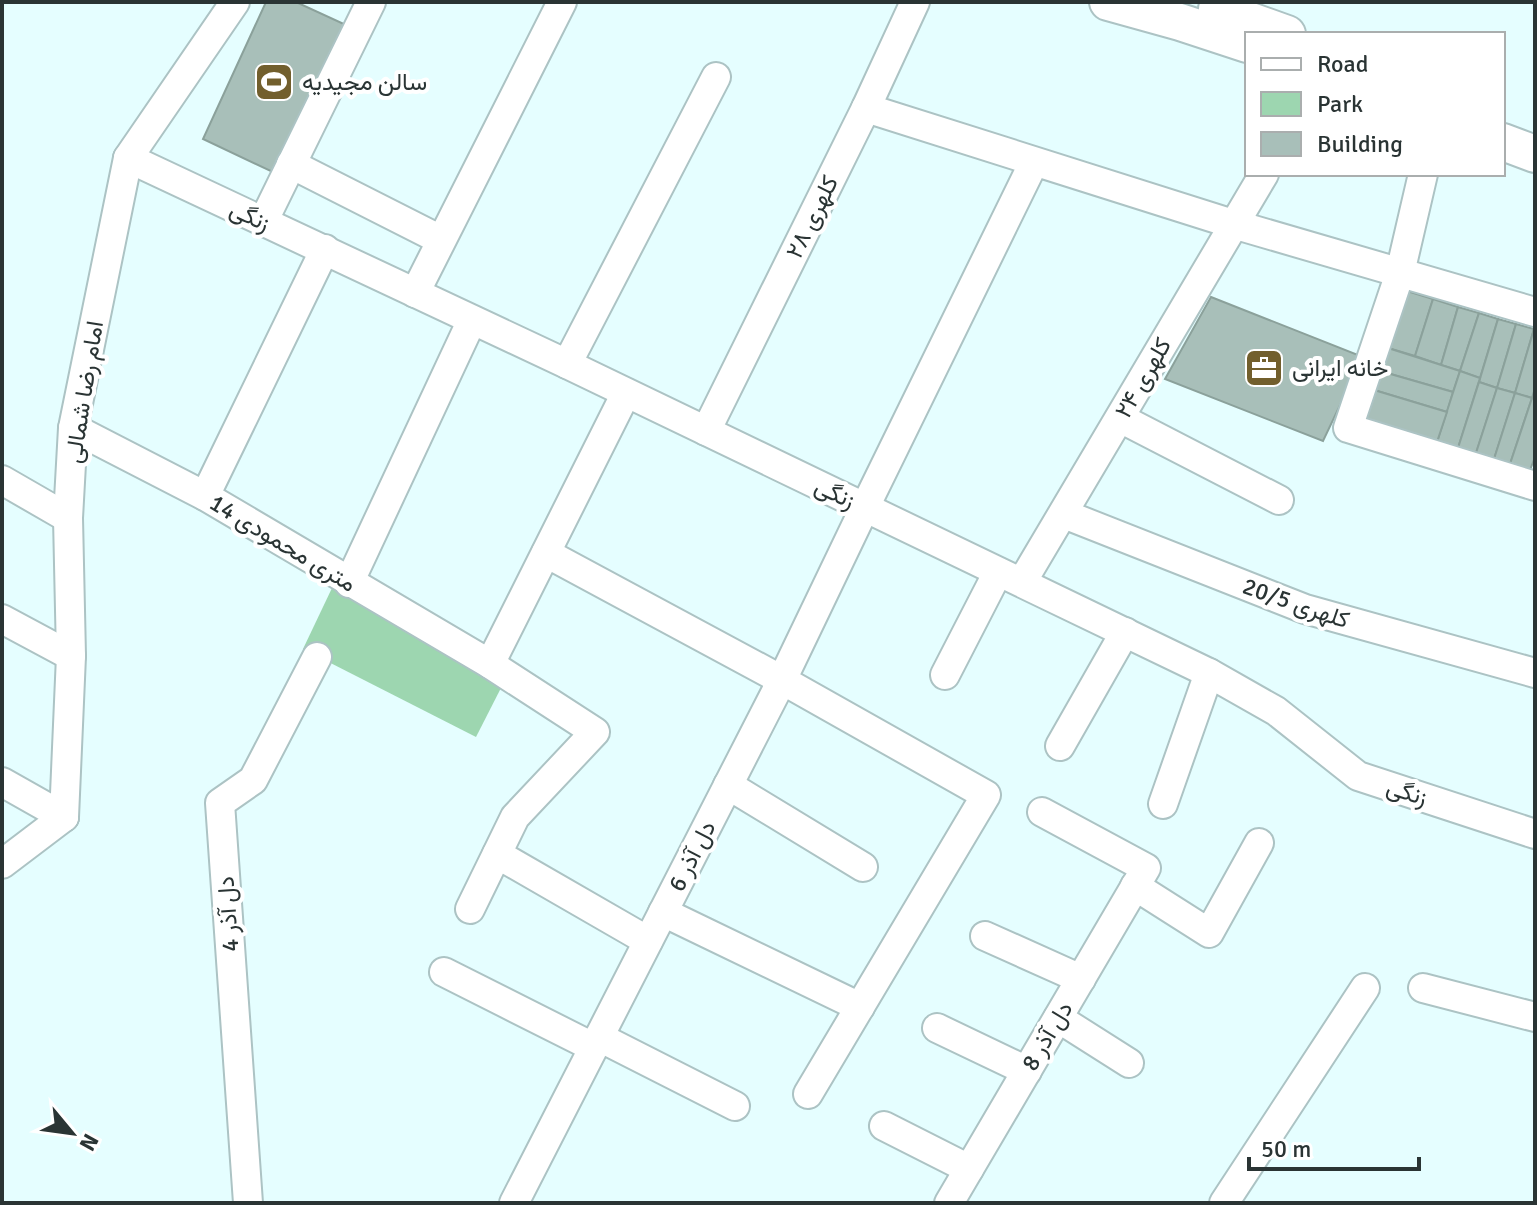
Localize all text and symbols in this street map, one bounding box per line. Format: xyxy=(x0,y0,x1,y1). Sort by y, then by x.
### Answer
legend xyxy=(1245,32,1505,176)
text: Road xyxy=(1317,49,1368,79)
sports icon: سالن مجیدیه xyxy=(253,61,295,103)
place label: سالن مجیدیه xyxy=(302,67,427,97)
text: Park xyxy=(1317,89,1363,119)
text: Building xyxy=(1317,129,1403,159)
street label: کلهری ۲۸ xyxy=(779,171,845,263)
street label: زنگی xyxy=(225,194,275,238)
street label: امام رضا شمالی xyxy=(58,319,111,465)
street label: کلهری ۲۴ xyxy=(1108,332,1178,424)
office icon: خانه ایرانی xyxy=(1243,347,1285,389)
place label: خانه ایرانی xyxy=(1292,353,1388,383)
street label: زنگی xyxy=(810,470,860,516)
street label: 14 متری محمودی xyxy=(204,487,362,599)
street label: کلهری 20/5 xyxy=(1239,571,1353,635)
street label: زنگی xyxy=(1383,771,1431,813)
street label: دل آذر 6 xyxy=(661,815,723,897)
street label: دل آذر 4 xyxy=(210,875,246,953)
street label: دل آذر 8 xyxy=(1015,996,1079,1076)
north arrow xyxy=(32,1093,112,1173)
scale bar xyxy=(1249,1121,1419,1171)
text: N xyxy=(74,1129,105,1156)
text: 50 m xyxy=(1261,1134,1311,1164)

